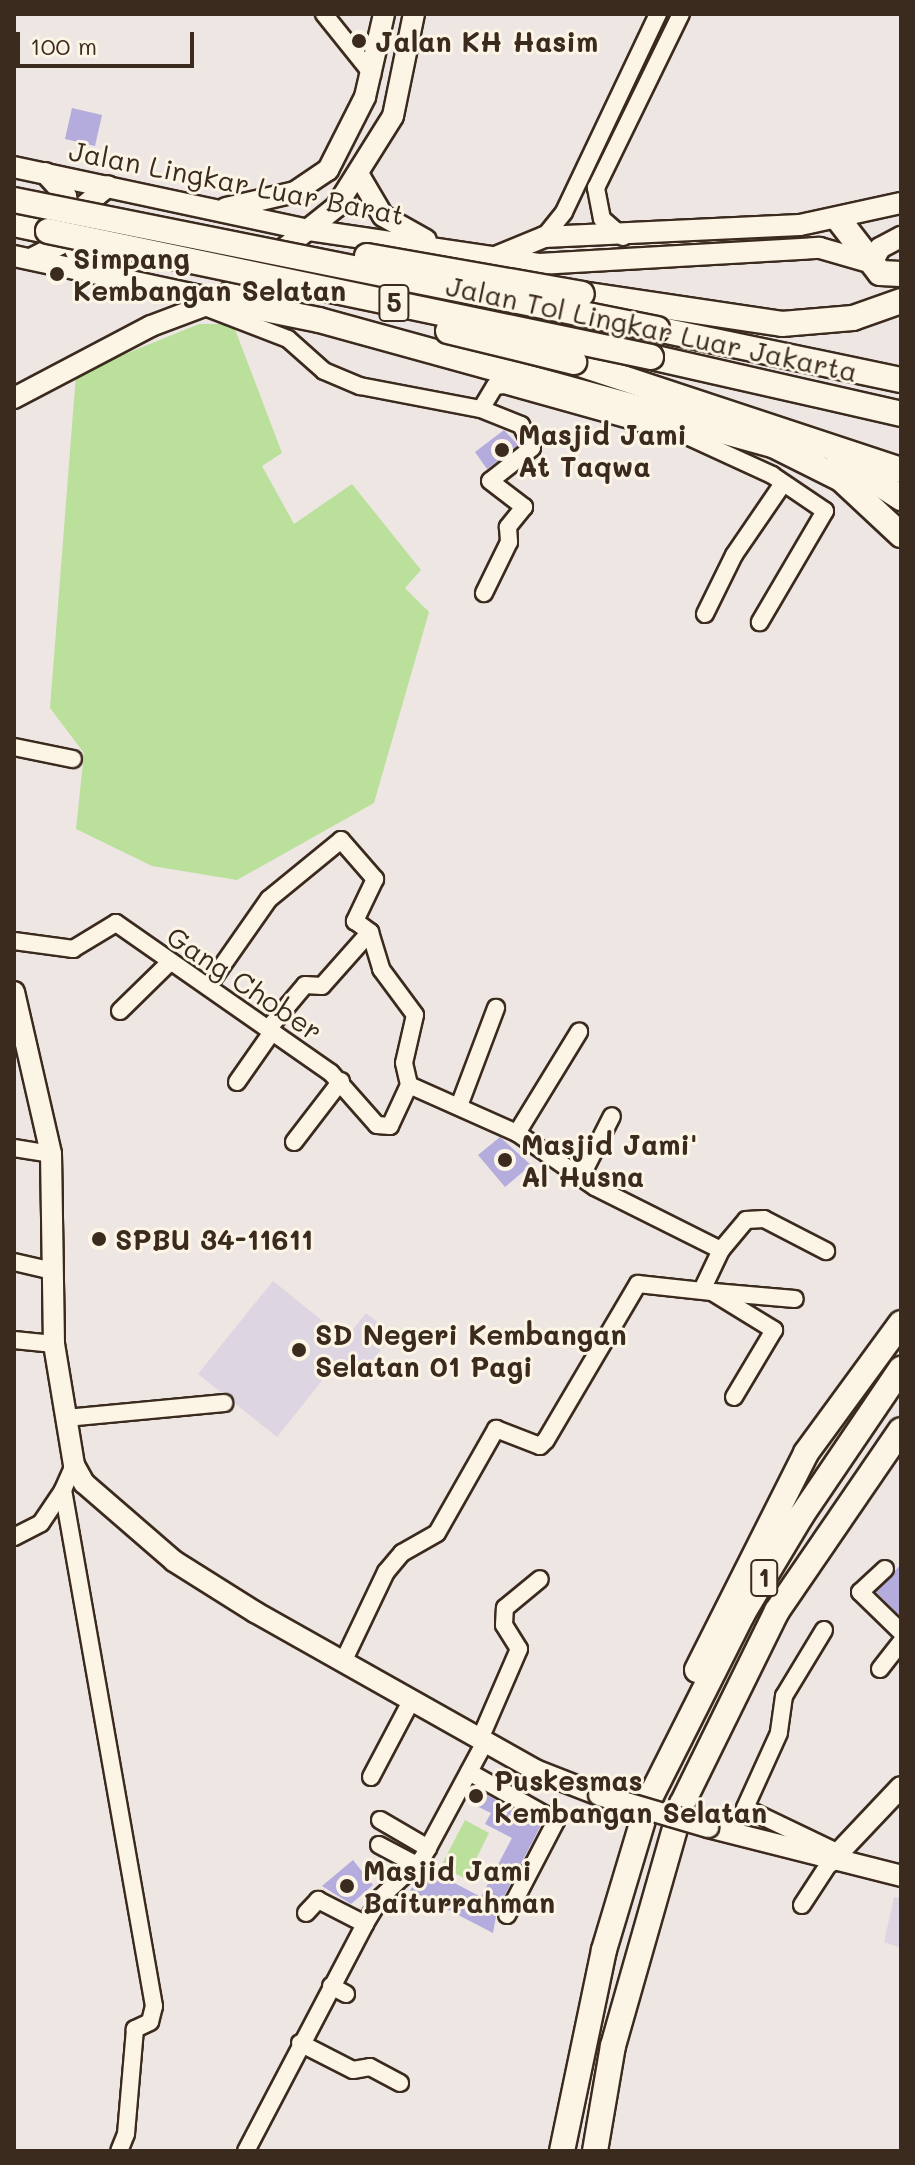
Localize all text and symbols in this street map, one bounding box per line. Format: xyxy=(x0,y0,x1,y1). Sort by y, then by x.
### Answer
scale bar xyxy=(20,16,198,66)
place label: Jalan KH Hasim xyxy=(375,24,598,58)
text: 100 m xyxy=(30,30,97,61)
marker: Jalan KH Hasim xyxy=(350,32,368,50)
street label: Jalan Lingkar Luar Barat xyxy=(66,133,408,231)
place label: Simpang Kembangan Selatan xyxy=(73,241,346,307)
marker: Simpang Kembangan Selatan xyxy=(48,265,66,283)
street label: Jalan Tol Lingkar Luar Jakarta xyxy=(443,268,861,388)
road number: 5 xyxy=(378,281,410,325)
place label: Masjid Jami At Taqwa xyxy=(518,417,687,483)
marker: Masjid Jami At Taqwa xyxy=(493,441,511,459)
street label: Gang Chober xyxy=(161,919,329,1047)
place label: Masjid Jami' Al Husna xyxy=(521,1127,698,1193)
marker: Masjid Jami' Al Husna xyxy=(496,1151,514,1169)
place label: SPBU 34-11611 xyxy=(115,1222,313,1256)
marker: SPBU 34-11611 xyxy=(90,1230,108,1248)
place label: SD Negeri Kembangan Selatan 01 Pagi xyxy=(315,1317,626,1383)
marker: SD Negeri Kembangan Selatan 01 Pagi xyxy=(290,1341,308,1359)
road number: 1 xyxy=(750,1556,778,1600)
place label: Puskesmas Kembangan Selatan xyxy=(494,1763,767,1829)
marker: Puskesmas Kembangan Selatan xyxy=(465,1785,487,1807)
place label: Masjid Jami Baiturrahman xyxy=(363,1853,555,1919)
marker: Masjid Jami Baiturrahman xyxy=(338,1877,356,1895)

